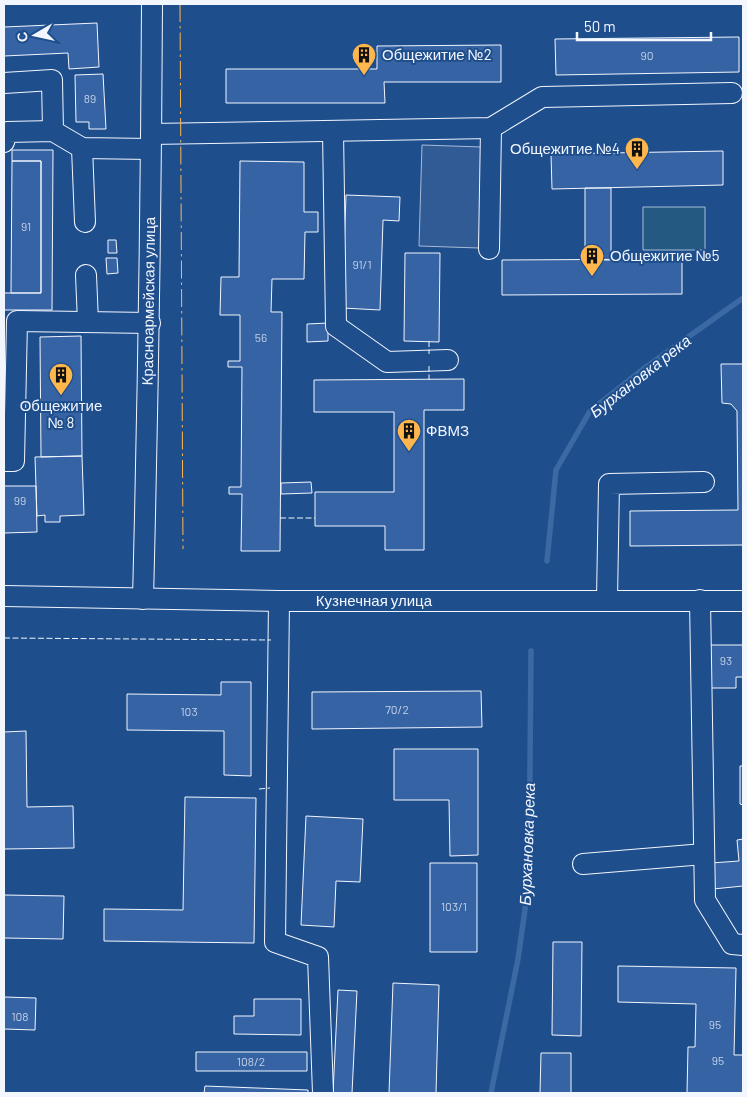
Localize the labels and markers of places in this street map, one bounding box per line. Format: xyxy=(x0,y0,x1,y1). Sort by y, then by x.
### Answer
building icon: Общежитие №2 xyxy=(351,42,377,76)
place label: Общежитие №2 xyxy=(382,45,492,63)
building icon: Общежитие №4 xyxy=(624,136,650,170)
place label: Общежитие №4 xyxy=(510,139,620,157)
building icon: Общежитие №5 xyxy=(579,243,605,277)
place label: Общежитие №5 xyxy=(610,246,719,264)
building icon: Общежитие № 8 xyxy=(48,362,74,396)
place label: Общежитие № 8 xyxy=(20,396,102,431)
building icon: ФВМЗ xyxy=(396,418,422,452)
place label: ФВМЗ xyxy=(426,421,469,439)

